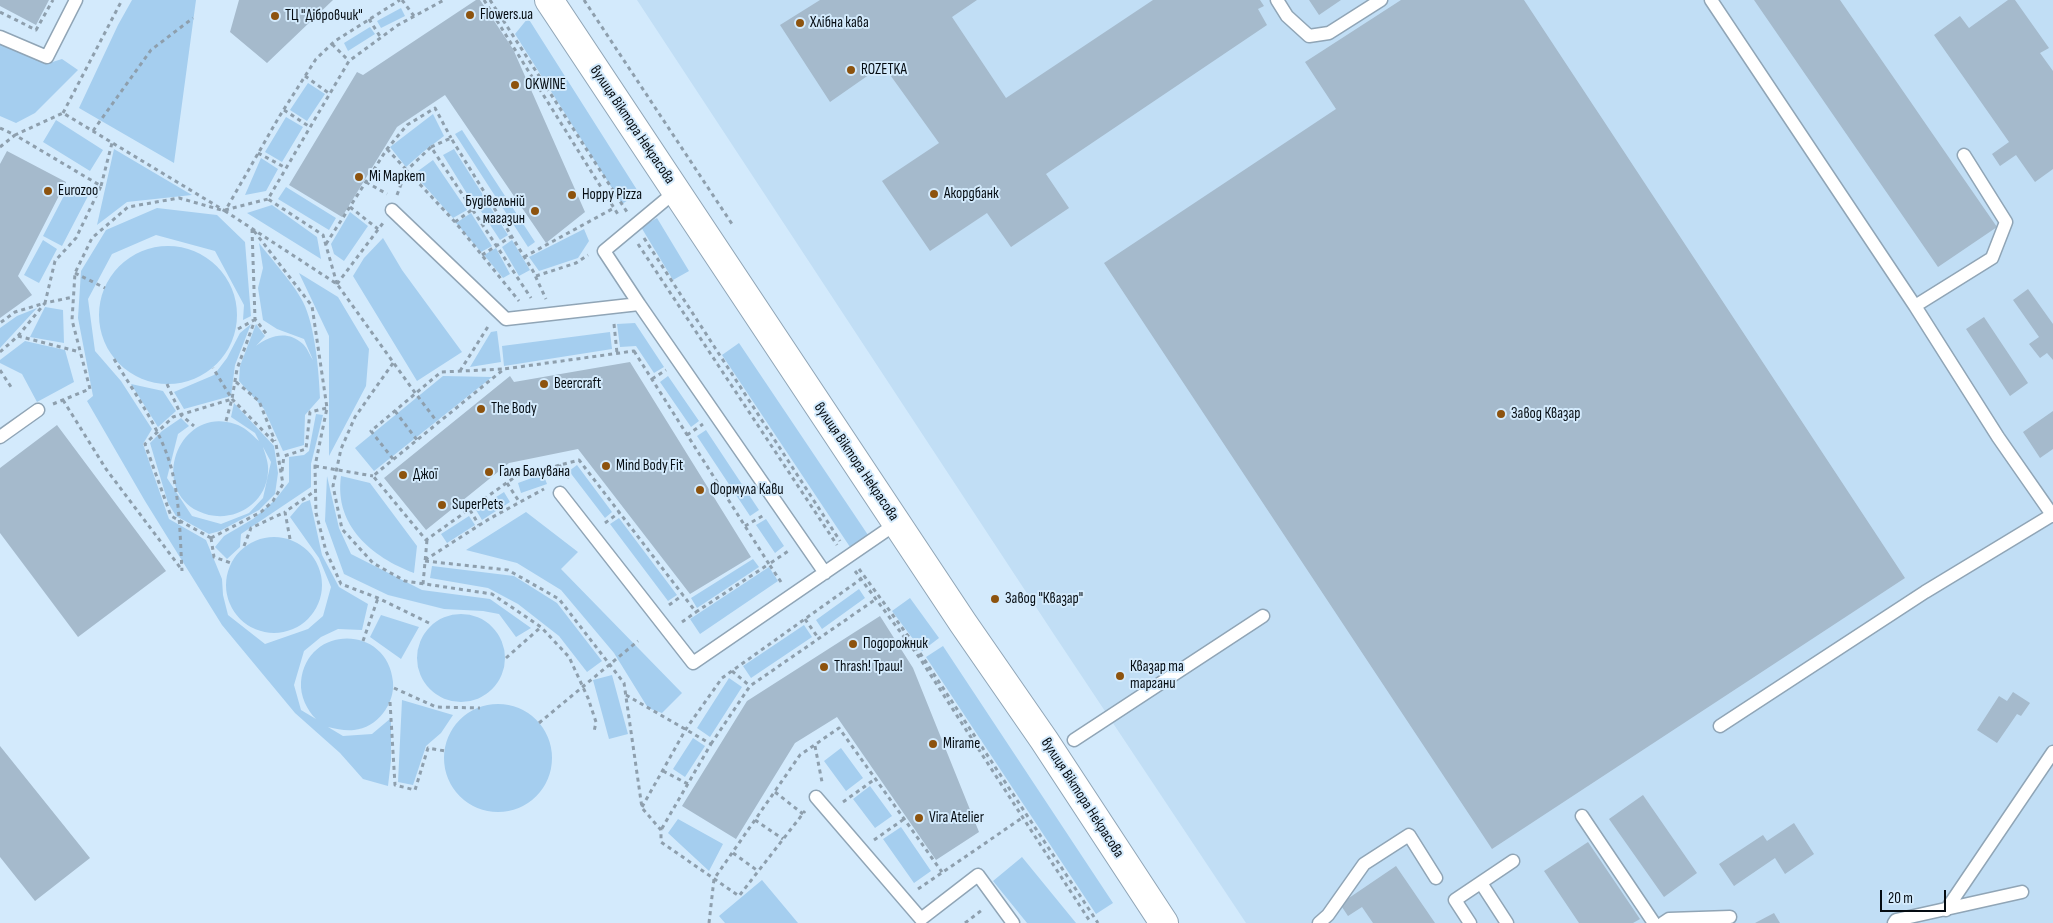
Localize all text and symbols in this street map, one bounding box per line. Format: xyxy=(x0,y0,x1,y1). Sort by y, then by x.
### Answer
place label: Flowers.ua xyxy=(480,6,533,24)
place label: ТЦ "Дібровчик" xyxy=(285,7,363,25)
marker: Flowers.ua xyxy=(464,9,476,21)
marker: ТЦ "Дібровчик" xyxy=(269,10,281,22)
place label: Хлібна кава xyxy=(810,14,869,32)
marker: Хлібна кава xyxy=(794,17,806,29)
place label: ROZETKA xyxy=(861,61,907,79)
street label: вулиця Віктора Некрасова xyxy=(586,62,678,188)
marker: ROZETKA xyxy=(845,64,857,76)
place label: OKWINE xyxy=(525,76,566,94)
marker: OKWINE xyxy=(509,79,521,91)
place label: Мі Маркет xyxy=(369,168,425,186)
marker: Мі Маркет xyxy=(353,171,365,183)
place label: Eurozoo xyxy=(58,182,98,200)
marker: Eurozoo xyxy=(42,185,54,197)
place label: Акордбанк xyxy=(944,185,999,203)
place label: Hoppy Pizza xyxy=(582,186,642,204)
marker: Акордбанк xyxy=(928,188,940,200)
marker: Hoppy Pizza xyxy=(566,189,578,201)
place label: Будівельній магазин xyxy=(465,193,525,228)
marker: Будівельній магазин xyxy=(529,205,541,217)
place label: Beercraft xyxy=(554,375,601,393)
marker: Beercraft xyxy=(538,378,550,390)
street label: вулиця Віктора Некрасова xyxy=(810,399,902,525)
place label: The Body xyxy=(491,400,537,418)
marker: The Body xyxy=(475,403,487,415)
place label: Завод Квазар xyxy=(1511,405,1580,423)
marker: Завод Квазар xyxy=(1495,408,1507,420)
place label: Mind Body Fit xyxy=(616,457,683,475)
marker: Mind Body Fit xyxy=(600,460,612,472)
place label: Галя Балувана xyxy=(499,463,570,481)
place label: Джої xyxy=(413,466,437,484)
marker: Галя Балувана xyxy=(483,466,495,478)
marker: Джої xyxy=(397,469,409,481)
place label: Формула Кави xyxy=(710,481,784,499)
marker: Формула Кави xyxy=(694,484,706,496)
place label: SuperPets xyxy=(452,496,503,514)
marker: SuperPets xyxy=(436,499,448,511)
place label: Завод "Квазар" xyxy=(1005,590,1083,608)
marker: Завод "Квазар" xyxy=(989,593,1001,605)
place label: Подорожник xyxy=(863,635,928,653)
marker: Подорожник xyxy=(847,638,859,650)
place label: Thrash! Траш! xyxy=(834,658,903,676)
place label: Квазар та таргани xyxy=(1130,658,1184,693)
marker: Thrash! Траш! xyxy=(818,661,830,673)
marker: Квазар та таргани xyxy=(1114,670,1126,682)
place label: Mirame xyxy=(943,735,980,753)
street label: вулиця Віктора Некрасова xyxy=(1037,735,1127,861)
marker: Mirame xyxy=(927,738,939,750)
place label: Vira Atelier xyxy=(929,809,984,827)
marker: Vira Atelier xyxy=(913,812,925,824)
scale bar xyxy=(1883,880,1949,912)
text: 20 m xyxy=(1888,889,1913,908)

